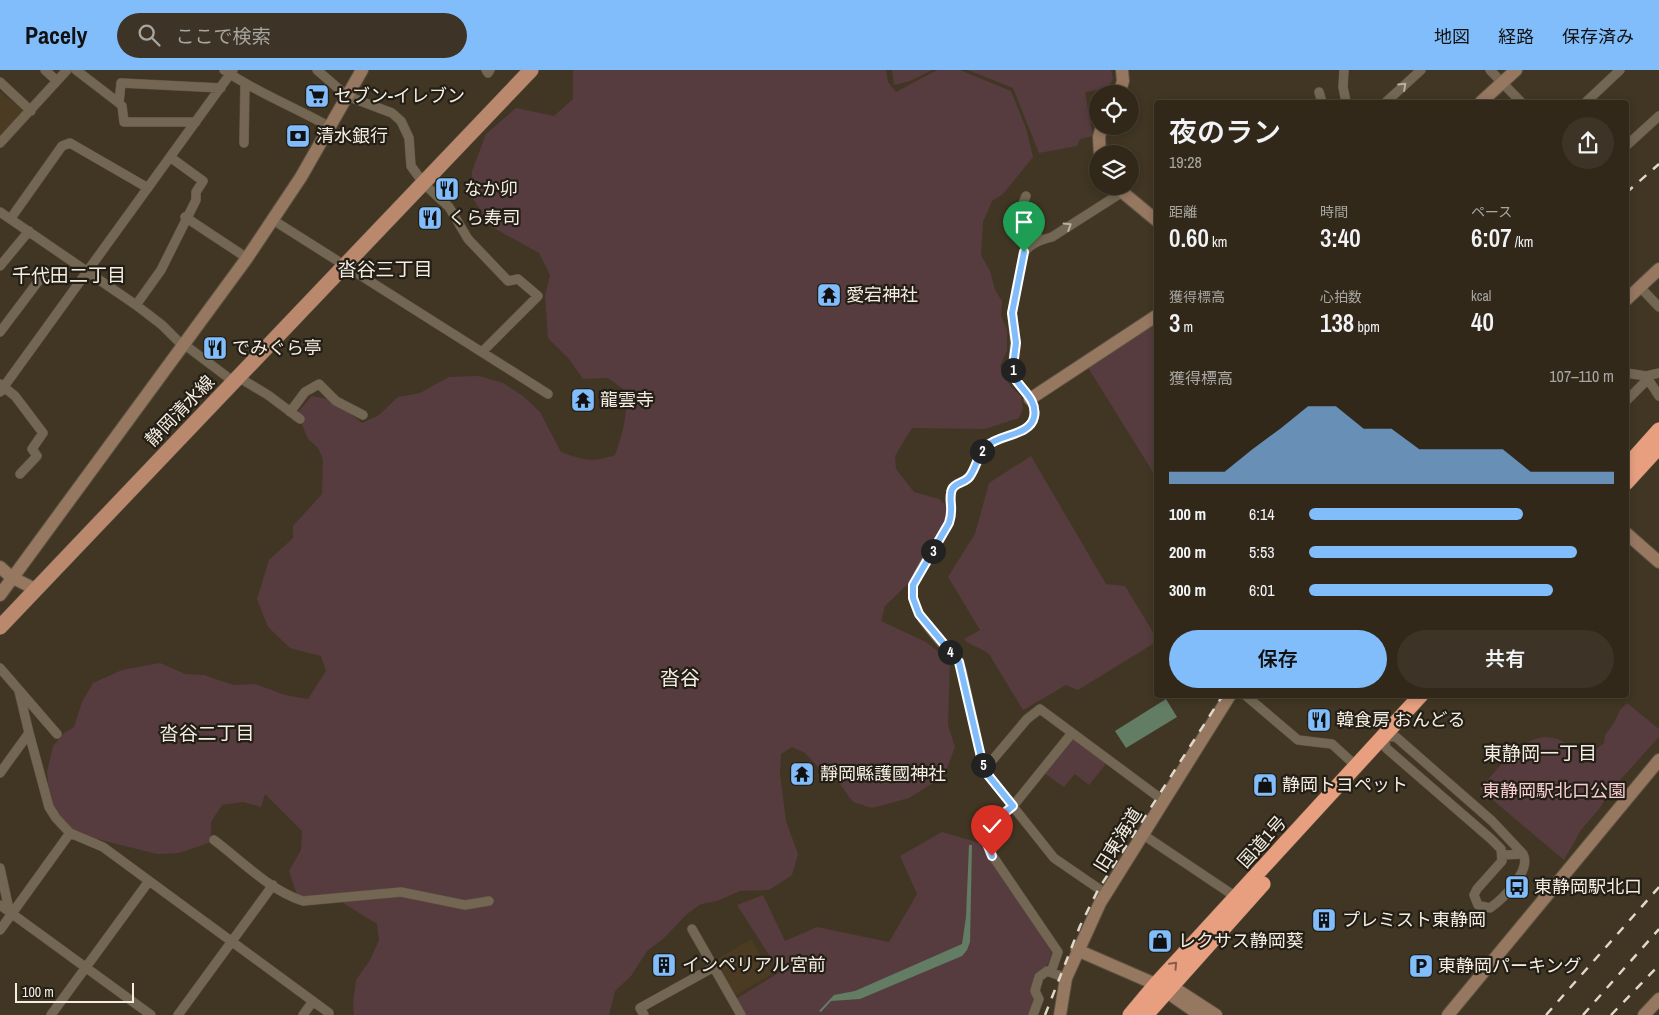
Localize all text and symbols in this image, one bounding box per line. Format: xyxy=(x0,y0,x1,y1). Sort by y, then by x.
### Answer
search box xyxy=(117,13,467,58)
text: Pacely xyxy=(25,19,87,51)
icon: search xyxy=(135,21,163,49)
text: ここで検索 xyxy=(175,23,270,49)
text: 地図 xyxy=(1434,24,1470,49)
text: 経路 xyxy=(1498,24,1534,49)
text: 保存済み xyxy=(1562,24,1634,49)
supermarket icon: セブン-イレブン xyxy=(304,83,330,109)
place label: セブン-イレブン xyxy=(334,83,465,108)
one-way arrow xyxy=(1398,83,1407,92)
map controls xyxy=(1089,85,1139,195)
button: locate xyxy=(1089,85,1139,135)
text: 夜のラン xyxy=(1169,113,1281,151)
button: share xyxy=(1562,117,1614,169)
bank icon: 清水銀行 xyxy=(285,123,311,149)
place label: 清水銀行 xyxy=(316,123,388,148)
button: layers xyxy=(1089,145,1139,195)
text: 19:28 xyxy=(1169,151,1202,173)
restaurant icon: なか卯 xyxy=(434,176,460,202)
place label: なか卯 xyxy=(464,176,518,201)
pin xyxy=(1003,201,1045,252)
text: 距離 xyxy=(1169,203,1197,221)
text: 時間 xyxy=(1320,203,1348,221)
text: ペース xyxy=(1471,203,1512,221)
restaurant icon: くら寿司 xyxy=(417,205,443,231)
place label: くら寿司 xyxy=(448,205,520,230)
icon: arrive xyxy=(1010,208,1038,236)
text: 0.60 xyxy=(1169,221,1209,255)
text: 3:40 xyxy=(1320,221,1361,255)
text: 6:07 xyxy=(1471,221,1512,255)
one-way arrow xyxy=(1063,223,1072,233)
text: km xyxy=(1209,233,1227,251)
text: /km xyxy=(1512,233,1533,251)
district label: 沓谷三丁目 xyxy=(337,256,433,282)
district label: 千代田二丁目 xyxy=(12,262,126,288)
temple icon: 愛宕神社 xyxy=(816,282,842,308)
place label: 愛宕神社 xyxy=(846,282,918,307)
text: kcal xyxy=(1471,287,1491,305)
text: 獲得標高 xyxy=(1169,288,1225,306)
text: 心拍数 xyxy=(1320,288,1362,306)
text: 40 xyxy=(1471,305,1494,339)
text: 3 xyxy=(1169,306,1180,340)
text: 138 xyxy=(1320,306,1354,340)
text: m xyxy=(1180,318,1193,336)
text: bpm xyxy=(1354,318,1380,336)
restaurant icon: でみぐら亭 xyxy=(202,335,228,361)
place label: でみぐら亭 xyxy=(232,335,322,360)
pin: 1 xyxy=(1000,358,1026,382)
text: 1 xyxy=(1010,361,1017,379)
text: 107–110 m xyxy=(1549,365,1614,387)
text: 獲得標高 xyxy=(1169,367,1233,389)
street label: 静岡清水線 xyxy=(139,370,220,452)
temple icon: 龍雲寺 xyxy=(570,387,596,413)
place label: 龍雲寺 xyxy=(600,387,654,412)
pin: 2 xyxy=(970,438,994,464)
text: 2 xyxy=(979,442,986,460)
text: 100 m xyxy=(1169,503,1206,525)
text: 6:14 xyxy=(1249,503,1275,525)
pin: 3 xyxy=(920,538,946,564)
text: 200 m xyxy=(1169,541,1206,563)
text: 5:53 xyxy=(1249,541,1275,563)
text: 3 xyxy=(930,542,937,560)
text: 300 m xyxy=(1169,579,1206,601)
text: 6:01 xyxy=(1249,579,1275,601)
button: 保存 xyxy=(1169,630,1387,688)
button: 共有 xyxy=(1397,630,1614,688)
pin: 4 xyxy=(938,640,962,664)
text: 4 xyxy=(947,643,954,661)
district label: 沓谷 xyxy=(660,664,700,691)
restaurant icon: 韓食房 おんどる xyxy=(1306,707,1332,733)
place label: 韓食房 おんどる xyxy=(1336,707,1466,732)
district label: 沓谷二丁目 xyxy=(159,720,255,746)
district label: 東静岡一丁目 xyxy=(1483,740,1597,766)
pin: 5 xyxy=(970,752,996,778)
text: 5 xyxy=(980,756,987,774)
temple icon: 靜岡縣護國神社 xyxy=(789,761,815,787)
place label: 靜岡縣護國神社 xyxy=(820,761,946,786)
shop icon: 静岡トヨペット xyxy=(1252,772,1278,798)
place label: 静岡トヨペット xyxy=(1282,772,1408,797)
park label: 東静岡駅北口公園 xyxy=(1482,778,1626,803)
street label: 旧東海道 xyxy=(1088,803,1147,877)
pin xyxy=(971,805,1013,856)
street label: 国道1号 xyxy=(1232,810,1292,873)
icon: check xyxy=(978,812,1006,840)
bus stop icon: 東静岡駅北口 xyxy=(1504,874,1530,900)
place label: 東静岡駅北口 xyxy=(1534,874,1642,899)
building icon: プレミスト東静岡 xyxy=(1311,907,1337,933)
place label: プレミスト東静岡 xyxy=(1342,907,1486,932)
shop icon: レクサス静岡葵 xyxy=(1147,928,1173,954)
place label: レクサス静岡葵 xyxy=(1178,928,1304,953)
building icon: インペリアル宮前 xyxy=(651,952,677,978)
place label: インペリアル宮前 xyxy=(682,952,826,977)
parking icon: 東静岡パーキング xyxy=(1408,953,1434,979)
place label: 東静岡パーキング xyxy=(1438,953,1581,978)
one-way arrow xyxy=(1168,961,1177,970)
scale bar xyxy=(15,980,134,1003)
text: 100 m xyxy=(22,983,54,1001)

